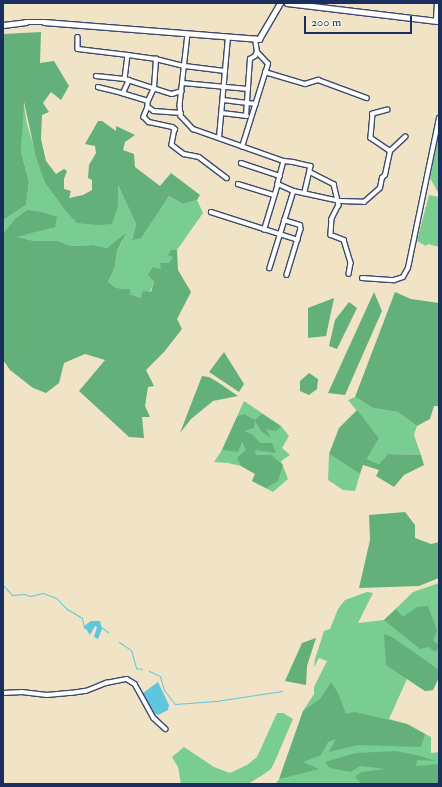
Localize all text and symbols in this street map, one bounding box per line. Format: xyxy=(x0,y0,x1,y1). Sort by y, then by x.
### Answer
scale bar xyxy=(306,8,414,34)
text: 200 m xyxy=(311,15,341,30)

